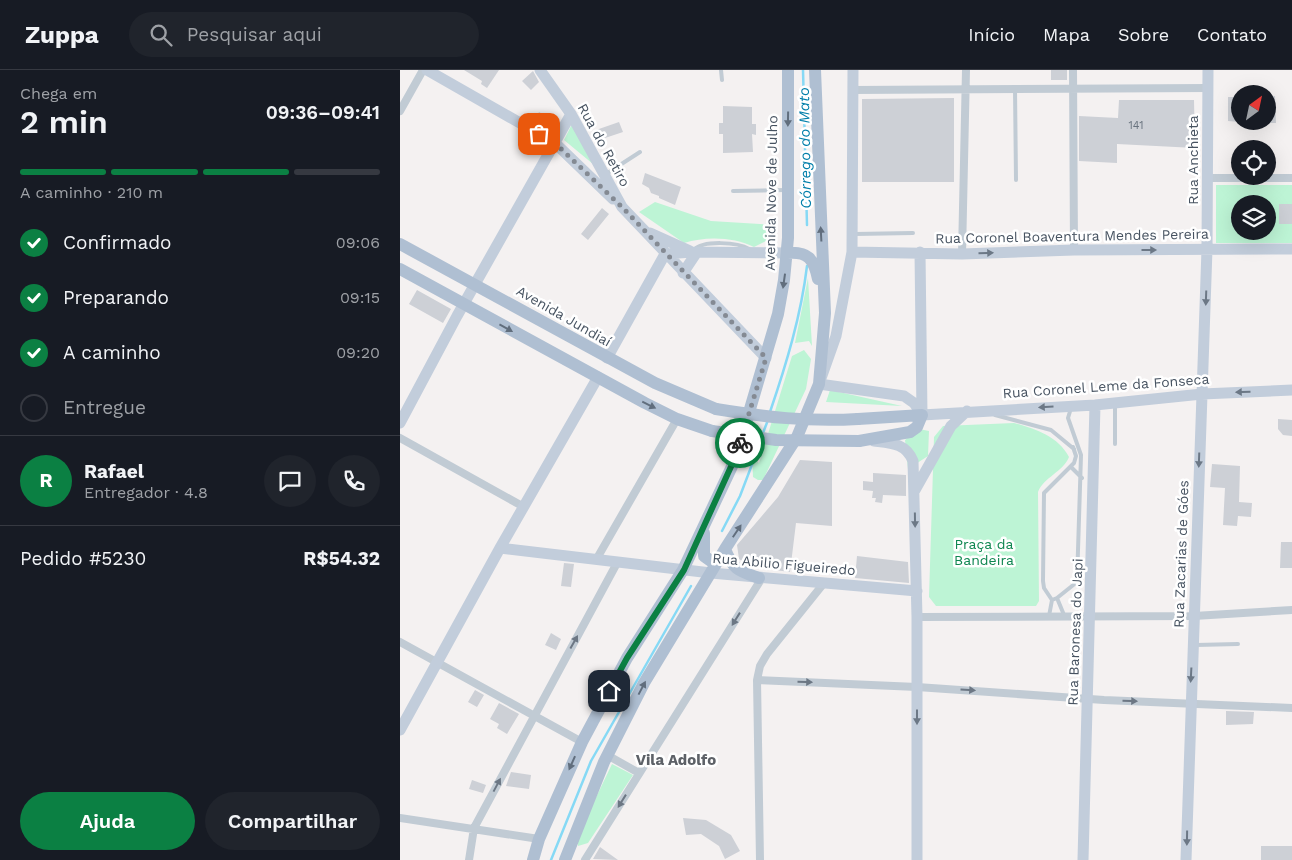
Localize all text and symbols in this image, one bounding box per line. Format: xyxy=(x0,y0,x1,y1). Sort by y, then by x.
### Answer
search box xyxy=(129,12,479,57)
text: Zuppa xyxy=(25,21,99,49)
icon: search xyxy=(147,21,175,49)
text: Pesquisar aqui xyxy=(187,23,322,46)
text: Início xyxy=(968,24,1015,45)
text: Mapa xyxy=(1043,24,1090,45)
text: Sobre xyxy=(1118,24,1169,45)
text: Contato xyxy=(1197,24,1267,45)
text: Chega em xyxy=(20,84,97,103)
north arrow xyxy=(1231,85,1276,130)
map controls xyxy=(1231,85,1276,240)
water label: Córrego do Mato xyxy=(795,87,815,209)
text: 09:36–09:41 xyxy=(266,101,380,124)
street label: Rua do Retiro xyxy=(575,101,633,189)
text: 2 min xyxy=(20,103,108,141)
one-way arrow xyxy=(784,111,792,127)
pin xyxy=(518,113,560,155)
street label: Avenida Nove de Julho xyxy=(762,115,780,271)
street label: Rua Anchieta xyxy=(1185,115,1201,205)
house number: 141 xyxy=(1128,119,1144,132)
icon: bag xyxy=(525,120,553,148)
button: locate xyxy=(1231,140,1276,185)
text: A caminho · 210 m xyxy=(20,183,163,202)
button: layers xyxy=(1231,195,1276,240)
one-way arrow xyxy=(816,225,824,241)
street label: Rua Coronel Boaventura Mendes Pereira xyxy=(935,226,1209,246)
icon: check xyxy=(20,229,48,257)
text: Confirmado xyxy=(63,231,172,254)
text: 09:06 xyxy=(336,233,380,252)
one-way arrow xyxy=(1141,246,1157,254)
one-way arrow xyxy=(979,249,995,257)
one-way arrow xyxy=(779,273,787,289)
street label: Avenida Jundiaí xyxy=(514,282,614,350)
icon: check xyxy=(20,284,48,312)
text: Preparando xyxy=(63,286,169,309)
text: 09:15 xyxy=(340,288,380,307)
one-way arrow xyxy=(1201,290,1209,306)
one-way arrow xyxy=(500,323,513,332)
icon: check xyxy=(20,339,48,367)
text: A caminho xyxy=(63,341,161,364)
text: 09:20 xyxy=(336,343,380,362)
street label: Rua Coronel Leme da Fonseca xyxy=(1002,371,1210,401)
one-way arrow xyxy=(1235,389,1251,397)
text: Entregue xyxy=(63,396,146,419)
one-way arrow xyxy=(642,402,656,410)
one-way arrow xyxy=(1038,403,1054,411)
courier xyxy=(715,418,765,468)
icon: bike xyxy=(726,429,754,457)
one-way arrow xyxy=(1195,453,1203,469)
button: chat xyxy=(264,455,316,507)
button: phone xyxy=(328,455,380,507)
text: Rafael xyxy=(84,460,144,483)
text: R xyxy=(39,469,53,492)
street label: Rua Zacarias de Góes xyxy=(1170,480,1192,628)
text: Entregador · 4.8 xyxy=(84,483,208,502)
one-way arrow xyxy=(911,512,919,528)
one-way arrow xyxy=(732,525,742,538)
park label: Praça da Bandeira xyxy=(954,536,1014,568)
text: Pedido #5230 xyxy=(20,547,146,570)
text: R$54.32 xyxy=(303,547,380,570)
street label: Rua Abilio Figueiredo xyxy=(712,550,856,578)
street label: Rua Baronesa do Japi xyxy=(1064,558,1086,706)
one-way arrow xyxy=(731,612,741,626)
one-way arrow xyxy=(570,635,578,649)
one-way arrow xyxy=(1187,667,1195,683)
pin xyxy=(588,670,630,712)
icon: home xyxy=(595,677,623,705)
one-way arrow xyxy=(798,679,814,687)
one-way arrow xyxy=(638,681,646,695)
one-way arrow xyxy=(960,686,976,694)
one-way arrow xyxy=(1122,697,1138,705)
one-way arrow xyxy=(913,709,921,725)
district label: Vila Adolfo xyxy=(636,751,716,769)
one-way arrow xyxy=(568,756,576,770)
one-way arrow xyxy=(493,778,501,792)
button: Ajuda xyxy=(20,792,195,850)
button: Compartilhar xyxy=(205,792,380,850)
one-way arrow xyxy=(617,795,626,808)
one-way arrow xyxy=(1182,830,1190,846)

